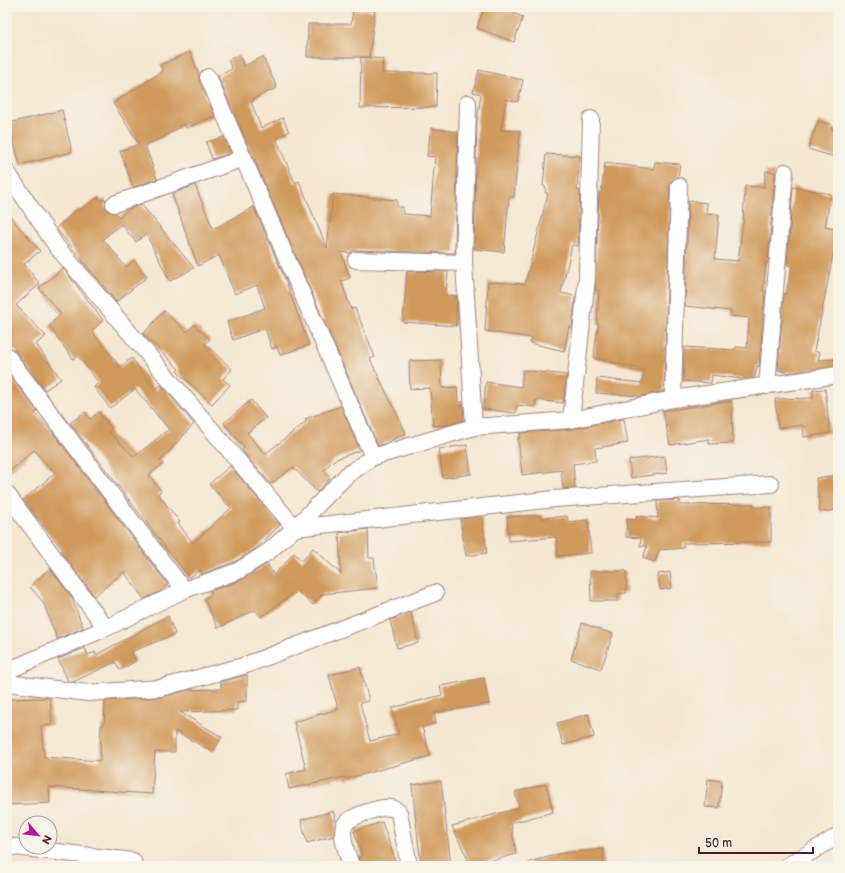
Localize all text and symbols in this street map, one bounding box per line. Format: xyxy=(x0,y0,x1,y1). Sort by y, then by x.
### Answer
north arrow xyxy=(18,815,58,855)
scale bar xyxy=(699,829,813,855)
text: N xyxy=(39,833,54,846)
text: 50 m xyxy=(705,836,732,851)

